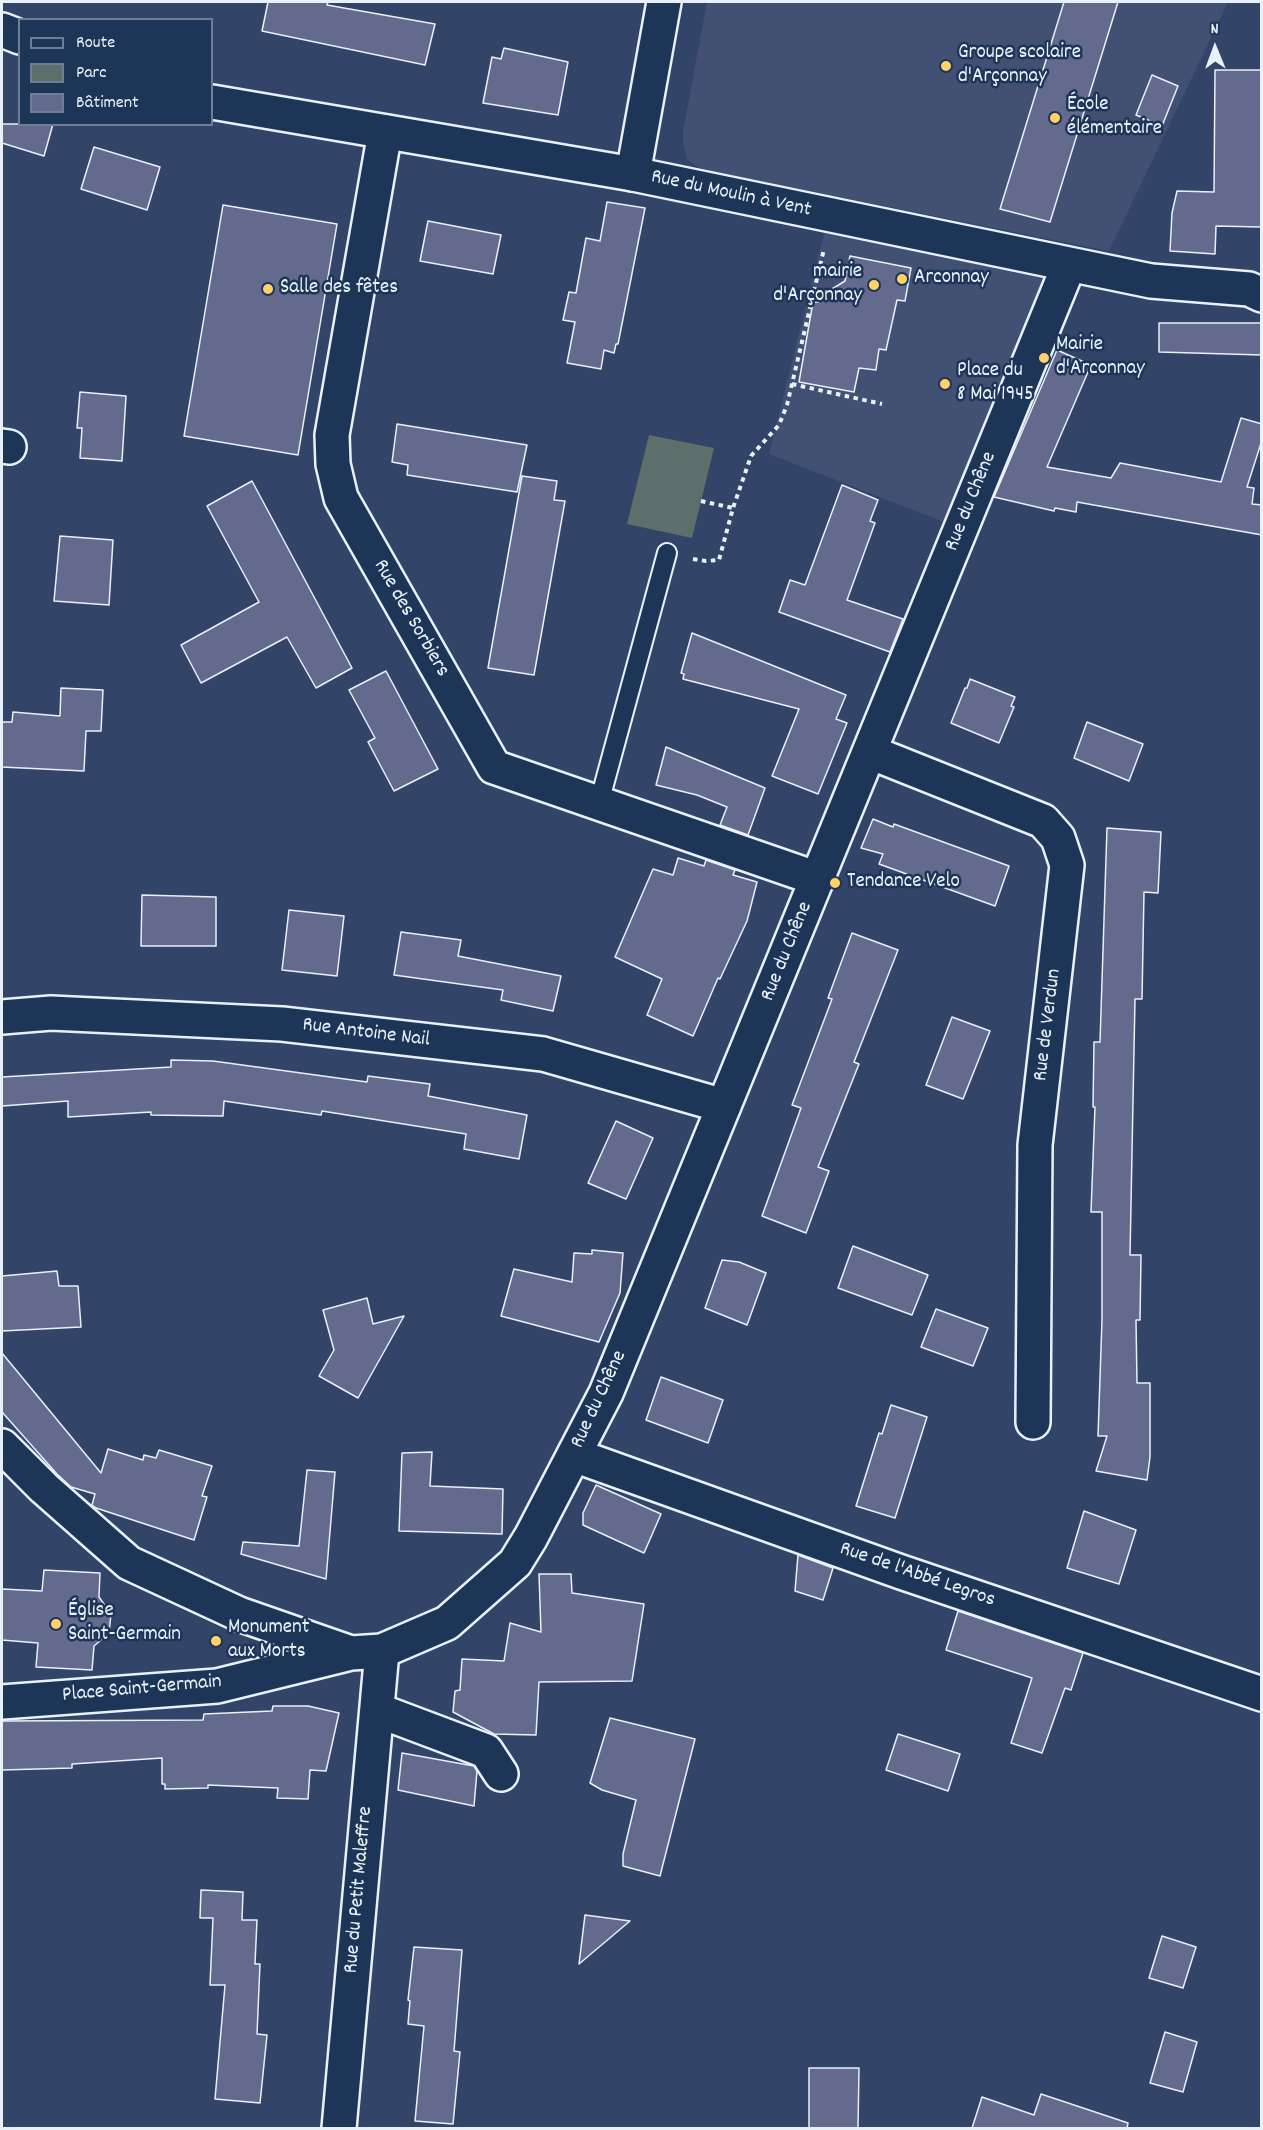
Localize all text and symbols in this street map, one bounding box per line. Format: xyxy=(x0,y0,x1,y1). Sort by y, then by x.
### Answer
legend xyxy=(18,18,213,126)
north arrow xyxy=(1185,18,1245,78)
text: N xyxy=(1211,18,1219,41)
text: Route xyxy=(76,31,115,56)
place label: Groupe scolaire d'Arçonnay xyxy=(958,41,1081,91)
marker: Groupe scolaire d'Arçonnay xyxy=(939,59,953,73)
text: Parc xyxy=(76,61,107,86)
text: Bâtiment xyxy=(76,91,139,116)
place label: École élémentaire xyxy=(1067,93,1162,143)
marker: École élémentaire xyxy=(1048,111,1062,125)
street label: Rue du Moulin à Vent xyxy=(649,166,813,224)
place label: mairie d'Arçonnay xyxy=(773,260,862,310)
place label: Arconnay xyxy=(914,266,989,292)
marker: Arconnay xyxy=(895,272,909,286)
place label: Salle des fêtes xyxy=(280,276,398,302)
marker: mairie d'Arçonnay xyxy=(867,278,881,292)
marker: Salle des fêtes xyxy=(261,282,275,296)
place label: Mairie d'Arconnay xyxy=(1056,333,1145,383)
marker: Mairie d'Arconnay xyxy=(1037,351,1051,365)
place label: Place du 8 Mai 1945 xyxy=(957,359,1034,409)
marker: Place du 8 Mai 1945 xyxy=(938,377,952,391)
street label: Rue du Chêne xyxy=(941,449,1003,555)
street label: Rue des Sorbiers xyxy=(366,556,454,682)
place label: Tendance Velo xyxy=(847,870,960,896)
marker: Tendance Velo xyxy=(828,876,842,890)
street label: Rue du Chêne xyxy=(757,899,819,1005)
street label: Rue de Verdun xyxy=(1030,967,1068,1083)
street label: Rue Antoine Nail xyxy=(301,1014,431,1054)
street label: Rue du Chêne xyxy=(566,1347,634,1453)
street label: Rue de l'Abbé Legros xyxy=(836,1538,998,1614)
place label: Église Saint-Germain xyxy=(68,1599,181,1649)
place label: Monument aux Morts xyxy=(228,1616,310,1666)
marker: Église Saint-Germain xyxy=(49,1617,63,1631)
marker: Monument aux Morts xyxy=(209,1634,223,1648)
street label: Place Saint-Germain xyxy=(61,1670,223,1710)
street label: Rue du Petit Maleffre xyxy=(340,1805,380,1975)

